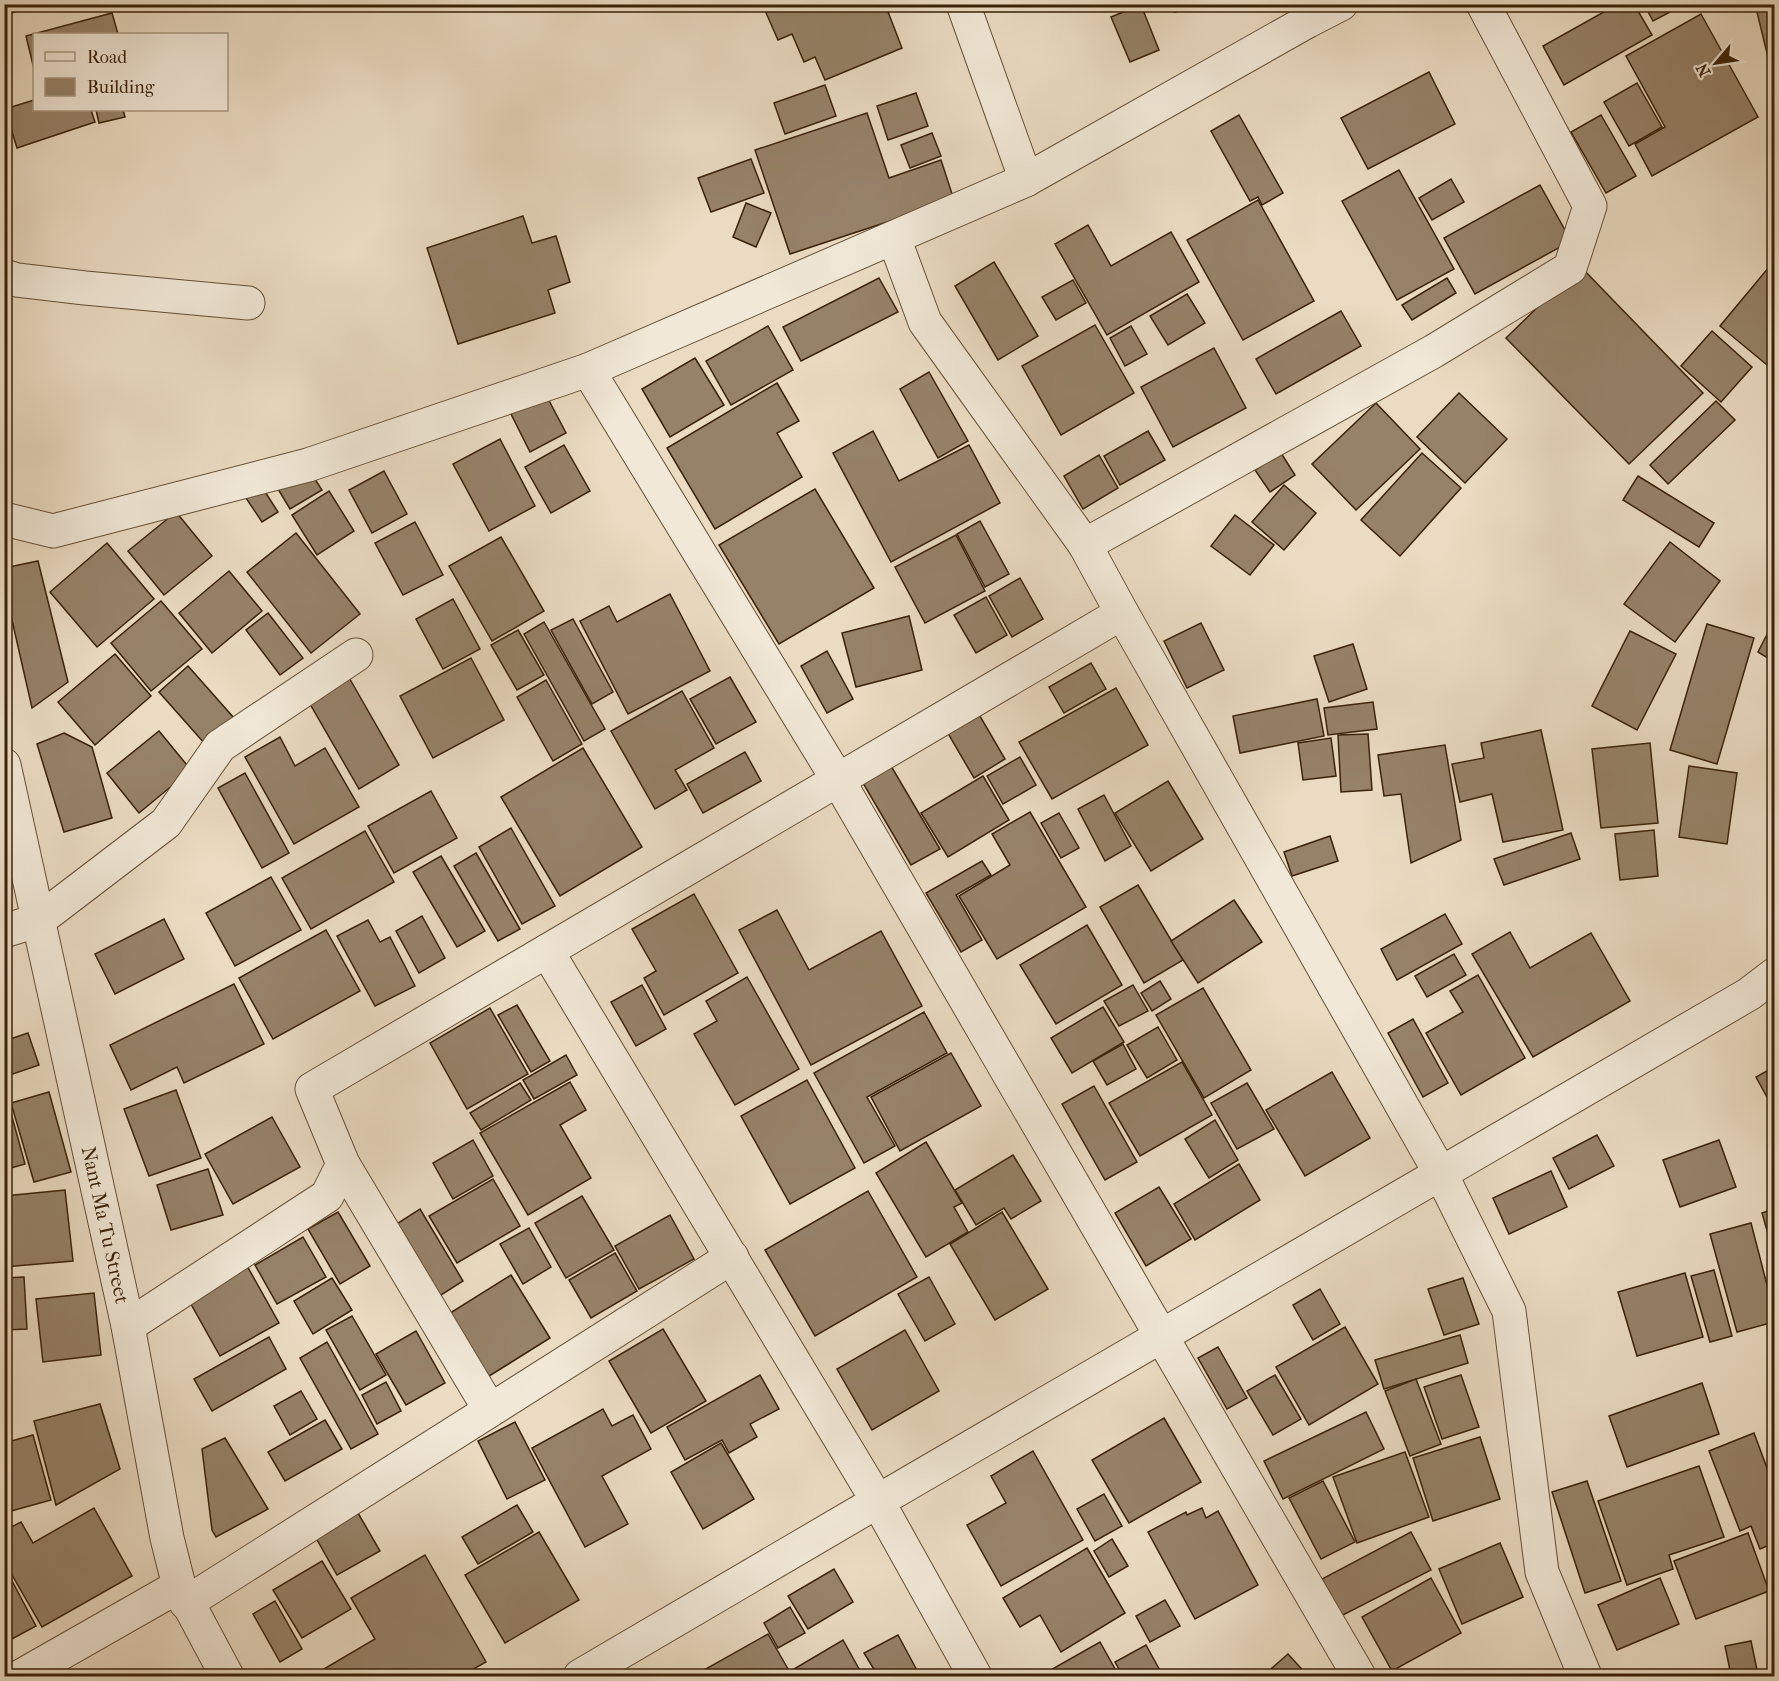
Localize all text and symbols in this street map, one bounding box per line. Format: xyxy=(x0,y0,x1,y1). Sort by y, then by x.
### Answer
legend xyxy=(33,33,228,111)
north arrow xyxy=(1686,33,1746,93)
text: Road xyxy=(87,47,127,68)
text: N xyxy=(1692,59,1715,80)
text: Building xyxy=(87,77,155,98)
street label: Nant Ma Tu Street xyxy=(77,1144,134,1306)

